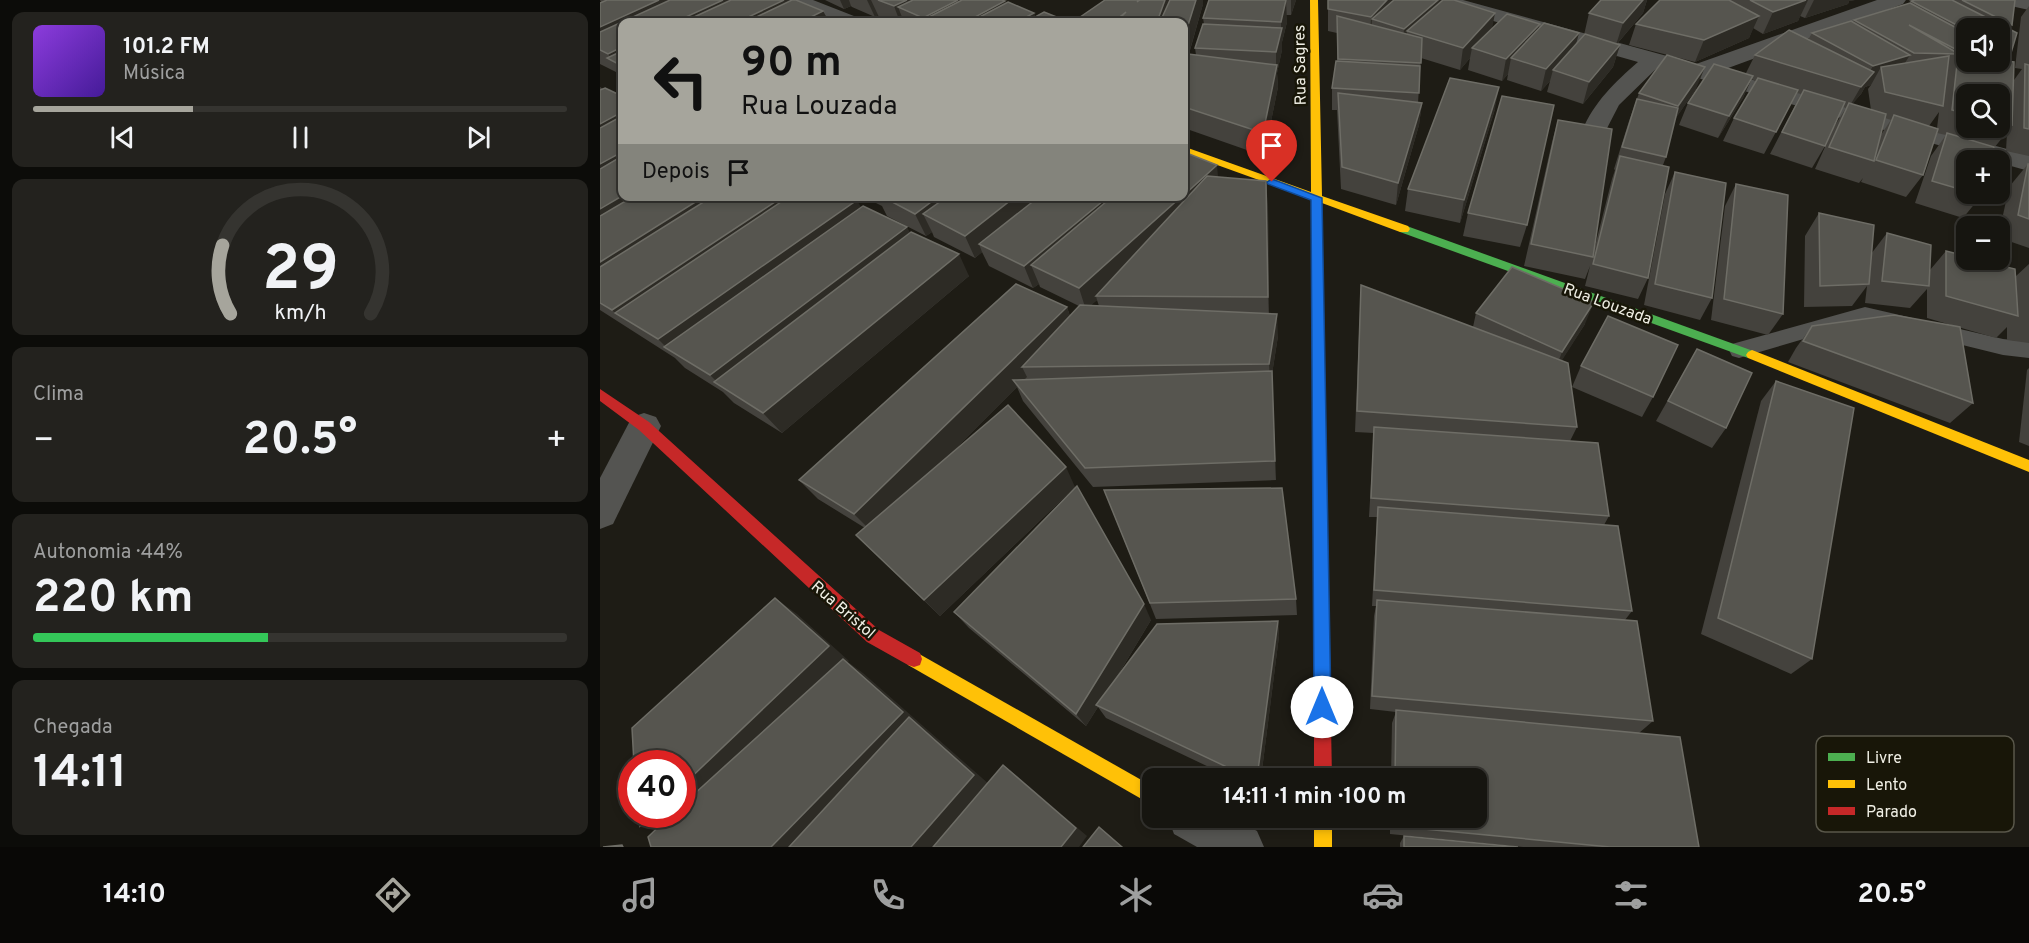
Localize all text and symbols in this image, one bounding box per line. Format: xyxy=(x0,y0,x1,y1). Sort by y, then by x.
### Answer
map controls xyxy=(1956,18,2010,270)
button: sound xyxy=(1956,18,2010,72)
street label: Rua Sagres xyxy=(1290,24,1312,106)
text: 101.2 FM xyxy=(123,34,210,61)
text: 90 m xyxy=(741,38,842,91)
icon: left xyxy=(642,42,720,120)
text: Música xyxy=(123,61,185,87)
button: search xyxy=(1956,84,2010,138)
text: Rua Louzada xyxy=(741,90,897,124)
pin xyxy=(1246,120,1297,182)
icon: previous xyxy=(106,121,139,154)
icon: pause xyxy=(284,121,317,154)
icon: next xyxy=(462,121,495,154)
icon: arrive xyxy=(1255,129,1288,162)
button: + xyxy=(1956,150,2010,204)
icon: arrive xyxy=(722,156,755,189)
text: Depois xyxy=(642,159,710,186)
button: − xyxy=(1956,216,2010,270)
text: 29 xyxy=(262,233,338,312)
street label: Rua Louzada xyxy=(1560,280,1654,330)
text: km/h xyxy=(274,300,326,327)
text: Clima xyxy=(33,382,84,408)
text: 20.5° xyxy=(243,413,357,470)
text: − xyxy=(33,421,54,463)
text: + xyxy=(546,421,567,463)
text: Autonomia · 44% xyxy=(33,540,183,566)
text: 220 km xyxy=(33,571,194,628)
street label: Rua Bristol xyxy=(806,577,879,644)
position arrow xyxy=(1290,675,1354,739)
text: Chegada xyxy=(33,715,113,741)
legend xyxy=(1816,736,2014,832)
text: 14:11 xyxy=(33,746,127,803)
text: Livre xyxy=(1866,749,1902,769)
speed limit sign: 40 xyxy=(618,750,696,828)
text: Lento xyxy=(1866,776,1907,796)
text: 14:11 · 1 min · 100 m xyxy=(1223,784,1406,811)
text: Parado xyxy=(1866,803,1917,823)
icon: directions xyxy=(372,874,414,916)
icon: music xyxy=(619,874,661,916)
icon: phone xyxy=(867,874,909,916)
icon: climate xyxy=(1115,874,1157,916)
icon: car xyxy=(1362,874,1404,916)
icon: filters xyxy=(1610,874,1652,916)
text: 14:10 xyxy=(103,878,166,912)
text: 20.5° xyxy=(1858,878,1926,912)

